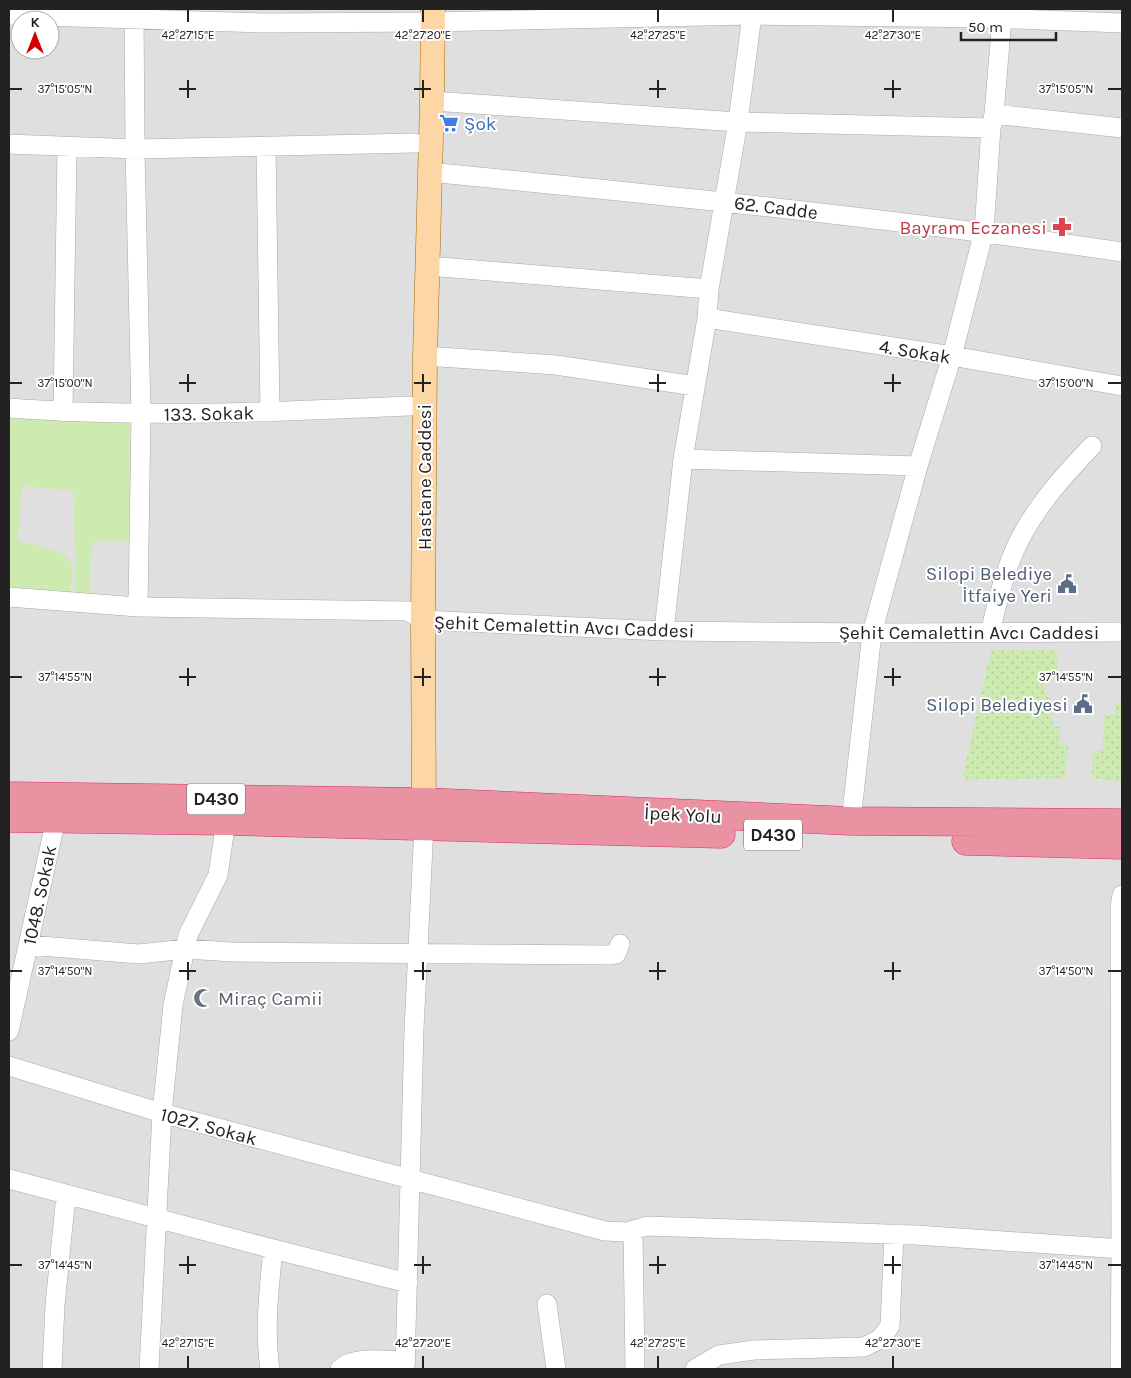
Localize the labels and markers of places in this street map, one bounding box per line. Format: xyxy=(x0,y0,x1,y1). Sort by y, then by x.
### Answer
supermarket icon: Şok xyxy=(438,112,460,134)
place label: Şok xyxy=(464,113,497,135)
pharmacy icon: Bayram Eczanesi xyxy=(1051,216,1073,238)
place label: Bayram Eczanesi xyxy=(899,217,1047,239)
place label: Silopi Belediye İtfaiye Yeri xyxy=(926,563,1052,607)
public building icon: Silopi Belediye İtfaiye Yeri xyxy=(1056,573,1078,595)
public building icon: Silopi Belediyesi xyxy=(1072,693,1094,715)
place label: Silopi Belediyesi xyxy=(926,694,1068,716)
mosque icon: Miraç Camii xyxy=(192,987,214,1009)
place label: Miraç Camii xyxy=(218,988,323,1010)

